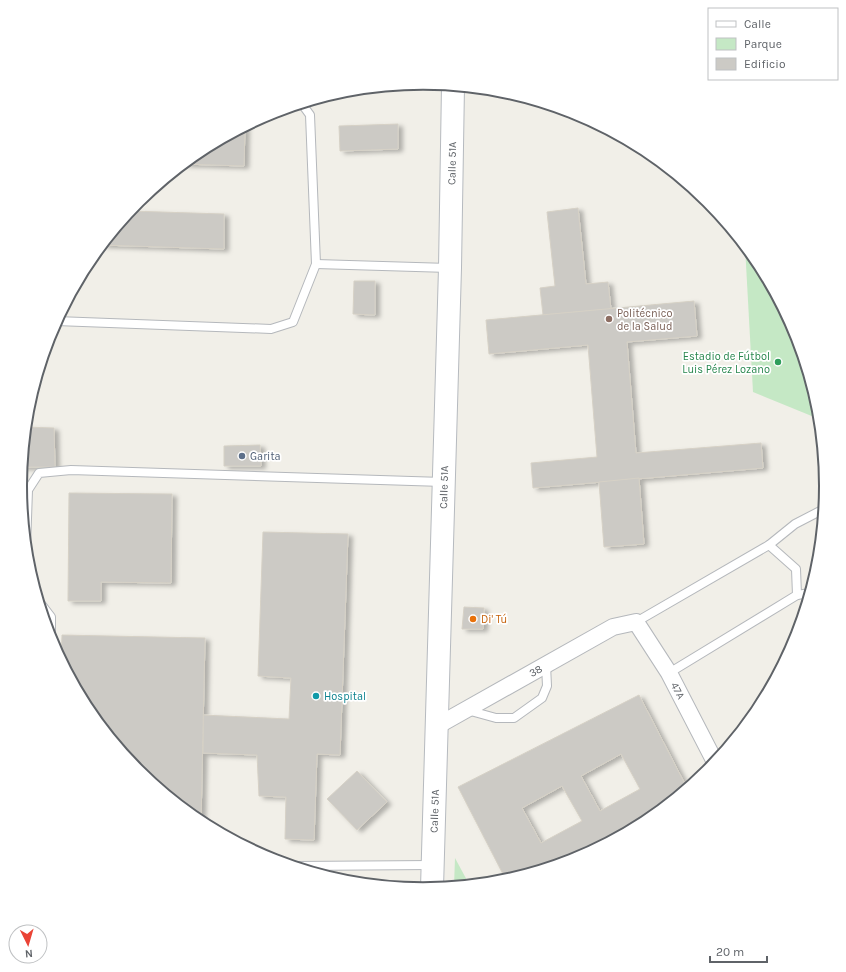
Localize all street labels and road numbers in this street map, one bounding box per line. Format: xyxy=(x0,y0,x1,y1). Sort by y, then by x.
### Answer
street label: Calle 51A xyxy=(445,141,459,185)
street label: Calle 51A xyxy=(437,465,451,509)
street label: 38 xyxy=(527,662,545,680)
street label: 47A xyxy=(668,680,688,702)
street label: Calle 51A xyxy=(428,788,442,833)

